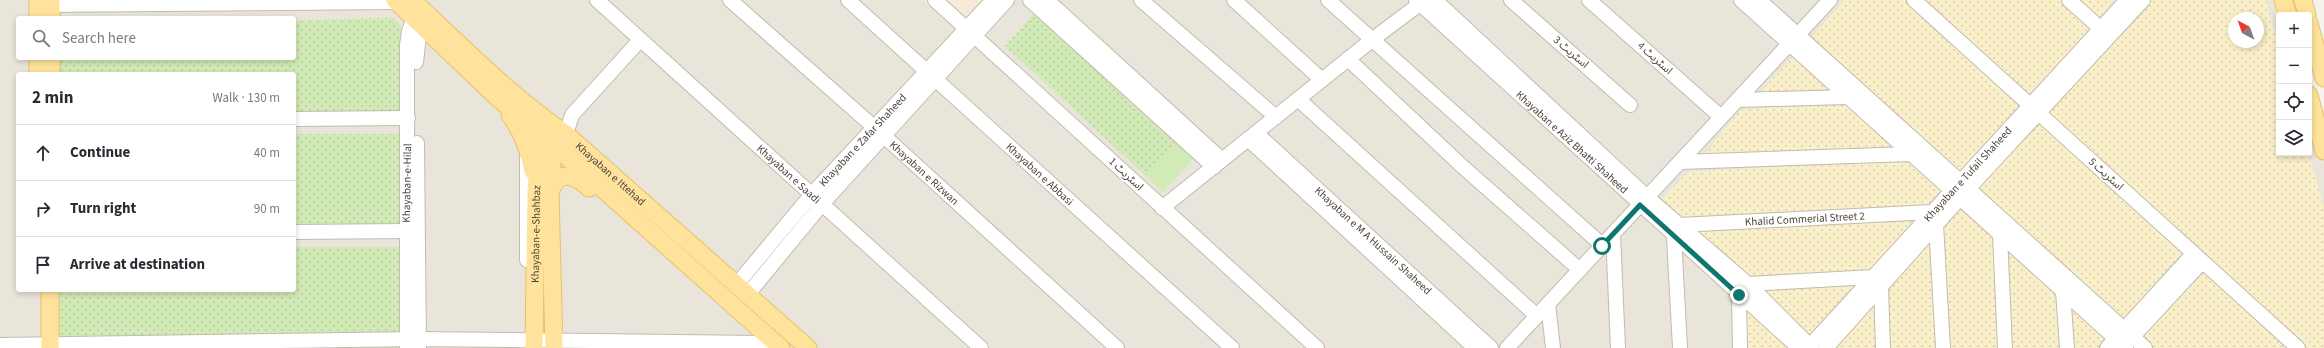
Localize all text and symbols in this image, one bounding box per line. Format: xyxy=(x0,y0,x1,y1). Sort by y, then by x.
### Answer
north arrow xyxy=(2228,12,2264,48)
map controls xyxy=(2276,12,2312,156)
button: + xyxy=(2276,12,2312,48)
search box xyxy=(16,16,296,60)
icon: search xyxy=(30,27,52,49)
text: Search here xyxy=(62,28,136,49)
street label: اسٹریٹ 3 xyxy=(1550,32,1592,72)
street label: اسٹریٹ 4 xyxy=(1634,38,1676,78)
button: − xyxy=(2276,48,2312,84)
button: locate xyxy=(2276,84,2312,120)
text: 2 min xyxy=(32,86,73,110)
street label: Khayaban e Aziz Bhatti Shaheed xyxy=(1513,87,1631,197)
text: Walk · 130 m xyxy=(212,89,280,107)
street label: Khayaban e Zafar Shaheed xyxy=(815,90,910,190)
button: layers xyxy=(2276,120,2312,156)
street label: Khayaban e Tufail Shaheed xyxy=(1920,123,2015,225)
street label: Khayaban e Rizwan xyxy=(886,137,962,208)
street label: Khayaban e Ittehad xyxy=(572,138,649,209)
street label: Khayaban e Abbasi xyxy=(1003,139,1077,209)
street label: Khayaban e Saadi xyxy=(754,141,824,207)
icon: ahead xyxy=(32,142,54,164)
text: Continue xyxy=(70,142,130,163)
street label: Khayaban-e-Hilal xyxy=(399,143,415,223)
text: 40 m xyxy=(254,144,280,162)
street label: اسٹریٹ 1 xyxy=(1105,154,1147,194)
street label: اسٹریٹ 5 xyxy=(2085,154,2127,194)
street label: Khayaban e M A Hussain Shaheed xyxy=(1312,183,1435,298)
street label: Khayaban-e-Shahbaz xyxy=(527,184,544,283)
icon: right xyxy=(32,198,54,220)
text: Turn right xyxy=(70,198,136,219)
text: 90 m xyxy=(254,200,280,218)
street label: Khalid Commerial Street 2 xyxy=(1744,208,1865,229)
route start xyxy=(1593,237,1611,255)
icon: arrive xyxy=(32,254,54,276)
text: Arrive at destination xyxy=(70,254,205,275)
route end xyxy=(1730,286,1748,304)

